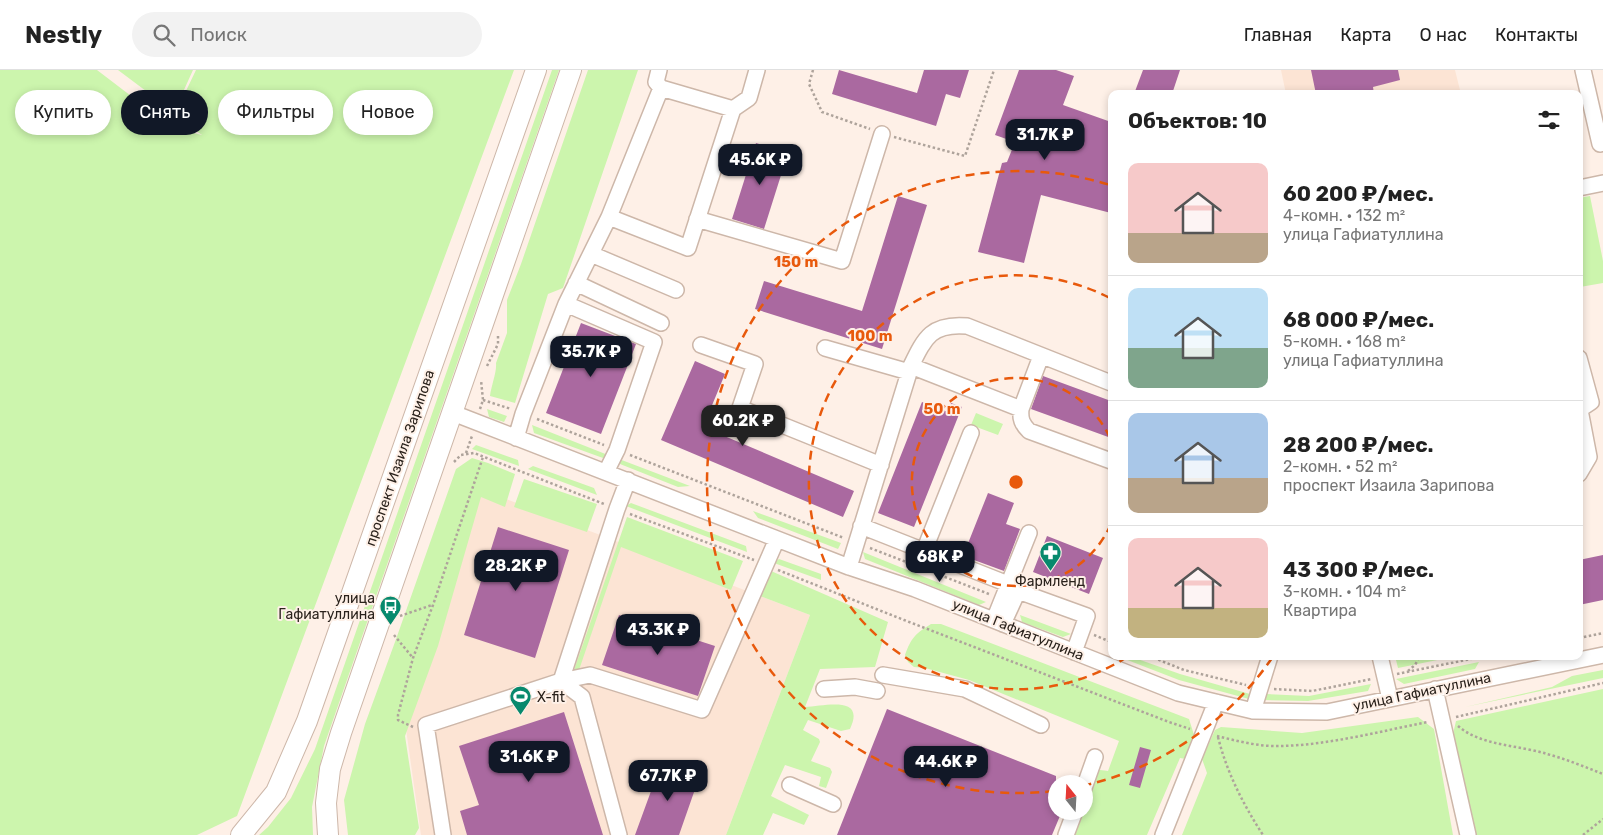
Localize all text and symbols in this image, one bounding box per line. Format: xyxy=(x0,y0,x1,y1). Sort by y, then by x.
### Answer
search box xyxy=(132,12,482,57)
text: Nestly xyxy=(25,21,102,49)
icon: search xyxy=(150,21,178,49)
text: Поиск xyxy=(190,23,247,46)
text: Главная xyxy=(1244,24,1312,46)
text: Карта xyxy=(1340,24,1392,46)
text: О нас xyxy=(1420,24,1467,46)
text: Контакты xyxy=(1495,24,1578,46)
chip: Купить xyxy=(15,90,111,135)
chip: Снять xyxy=(121,90,208,135)
chip: Фильтры xyxy=(218,90,333,135)
chip: Новое xyxy=(343,90,433,135)
icon: filters xyxy=(1535,106,1563,134)
text: Объектов: 10 xyxy=(1128,108,1267,133)
pin: 31.7K ₽ xyxy=(999,118,1091,161)
text: 31.7K ₽ xyxy=(1017,125,1073,144)
pin: 45.6K ₽ xyxy=(714,144,806,186)
text: 45.6K ₽ xyxy=(729,150,791,169)
text: 60 200 ₽/мес. xyxy=(1283,181,1434,206)
icon: home xyxy=(1168,183,1228,243)
text: 4-комн. · 132 m² xyxy=(1283,206,1405,225)
text: улица Гафиатуллина xyxy=(1283,225,1444,244)
text: 150 m xyxy=(774,253,818,271)
text: 68 000 ₽/мес. xyxy=(1283,307,1434,332)
icon: home xyxy=(1168,308,1228,368)
text: 100 m xyxy=(848,327,892,345)
text: 5-комн. · 168 m² xyxy=(1283,332,1406,351)
pin: 35.7K ₽ xyxy=(545,336,637,378)
text: 35.7K ₽ xyxy=(561,342,621,361)
text: улица Гафиатуллина xyxy=(1283,351,1444,370)
street label: проспект Изаила Зарипова xyxy=(362,368,438,548)
text: 50 m xyxy=(924,400,960,418)
pin: 60.2K ₽ xyxy=(697,404,789,447)
text: 60.2K ₽ xyxy=(712,411,774,430)
text: 28 200 ₽/мес. xyxy=(1283,432,1434,457)
icon: home xyxy=(1168,433,1228,493)
text: 2-комн. · 52 m² xyxy=(1283,457,1397,476)
centre of rings xyxy=(1007,473,1025,491)
text: проспект Изаила Зарипова xyxy=(1283,476,1494,495)
pin: 68K ₽ xyxy=(905,540,975,583)
pharmacy icon: Фармленд xyxy=(1038,541,1062,572)
text: 68K ₽ xyxy=(917,547,963,566)
pin: 28.2K ₽ xyxy=(470,550,562,592)
text: 28.2K ₽ xyxy=(485,556,547,575)
text: 43 300 ₽/мес. xyxy=(1283,557,1434,582)
icon: home xyxy=(1168,558,1228,618)
place label: Фармленд xyxy=(1015,573,1085,590)
text: 3-комн. · 104 m² xyxy=(1283,582,1406,601)
place label: улица Гафиатуллина xyxy=(278,590,375,623)
bus stop icon: улица Гафиатуллина xyxy=(379,594,403,625)
street label: улица Гафиатуллина xyxy=(950,596,1086,664)
text: Квартира xyxy=(1283,601,1357,620)
pin: 43.3K ₽ xyxy=(612,614,704,656)
text: 43.3K ₽ xyxy=(627,620,689,639)
street label: улица Гафиатуллина xyxy=(1352,669,1492,715)
sports icon: X-fit xyxy=(509,685,533,716)
place label: X-fit xyxy=(537,689,565,706)
pin: 31.6K ₽ xyxy=(483,740,575,783)
pin: 44.6K ₽ xyxy=(900,746,992,788)
text: 31.6K ₽ xyxy=(500,747,558,766)
text: 44.6K ₽ xyxy=(915,752,977,771)
pin: 67.7K ₽ xyxy=(622,760,714,802)
text: 67.7K ₽ xyxy=(640,766,696,785)
north arrow xyxy=(1048,775,1092,820)
map controls xyxy=(1048,775,1093,820)

